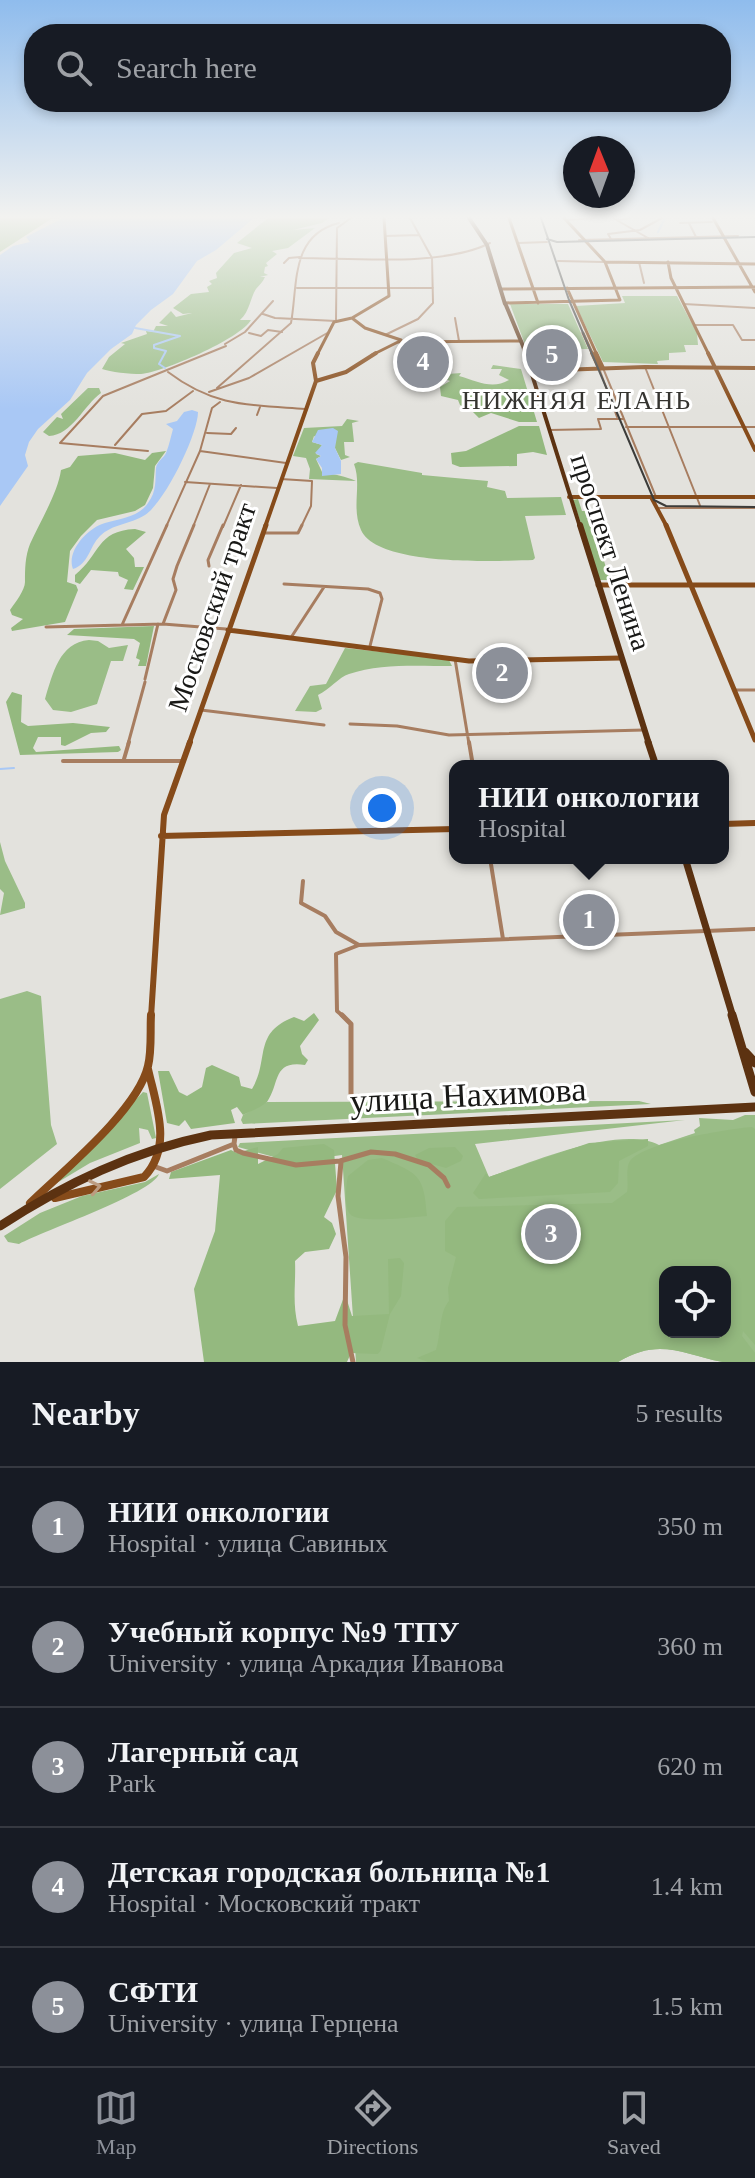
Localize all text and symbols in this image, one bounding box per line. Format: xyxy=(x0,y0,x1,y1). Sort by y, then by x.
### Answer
search box xyxy=(24,24,731,112)
icon: search xyxy=(52,46,96,90)
text: Search here xyxy=(116,51,257,84)
north arrow xyxy=(563,136,635,208)
pin: 5 xyxy=(526,325,578,385)
pin: 4 xyxy=(397,332,449,392)
district label: НИЖНЯЯ ЕЛАНЬ xyxy=(462,386,692,415)
street label: проспект Ленина xyxy=(565,450,658,655)
street label: Московский тракт xyxy=(162,499,262,715)
pin: 2 xyxy=(476,643,528,703)
popup xyxy=(449,760,729,864)
text: НИИ онкологии xyxy=(478,780,700,813)
your location xyxy=(362,788,402,828)
text: Hospital xyxy=(478,814,566,843)
pin: 1 xyxy=(563,890,615,950)
street label: улица Нахимова xyxy=(349,1070,587,1120)
one-way arrow xyxy=(87,1179,101,1196)
pin: 3 xyxy=(525,1204,577,1264)
map controls xyxy=(659,1266,731,1338)
button: locate xyxy=(659,1266,731,1338)
text: Nearby xyxy=(32,1395,140,1432)
text: 5 results xyxy=(636,1399,723,1428)
text: НИИ онкологии xyxy=(108,1495,329,1528)
text: 1 xyxy=(52,1512,65,1541)
text: 350 m xyxy=(657,1512,723,1541)
text: Hospital · улица Савиных xyxy=(108,1529,388,1558)
text: Учебный корпус №9 ТПУ xyxy=(108,1615,460,1648)
text: 2 xyxy=(52,1632,65,1661)
text: 360 m xyxy=(657,1632,723,1661)
text: University · улица Аркадия Иванова xyxy=(108,1649,504,1678)
text: Лагерный сад xyxy=(108,1735,298,1768)
text: 3 xyxy=(52,1752,65,1781)
text: 620 m xyxy=(657,1752,723,1781)
text: Park xyxy=(108,1769,156,1798)
text: Детская городская больница №1 xyxy=(108,1855,550,1888)
text: 4 xyxy=(52,1872,65,1901)
text: 1.4 km xyxy=(651,1872,723,1901)
text: Hospital · Московский тракт xyxy=(108,1889,420,1918)
text: СФТИ xyxy=(108,1975,198,2008)
text: 5 xyxy=(52,1992,65,2021)
text: 1.5 km xyxy=(651,1992,723,2021)
text: University · улица Герцена xyxy=(108,2009,399,2038)
tab: Map xyxy=(94,2086,138,2160)
tab: Directions xyxy=(327,2086,418,2160)
tab: Saved xyxy=(607,2086,661,2160)

